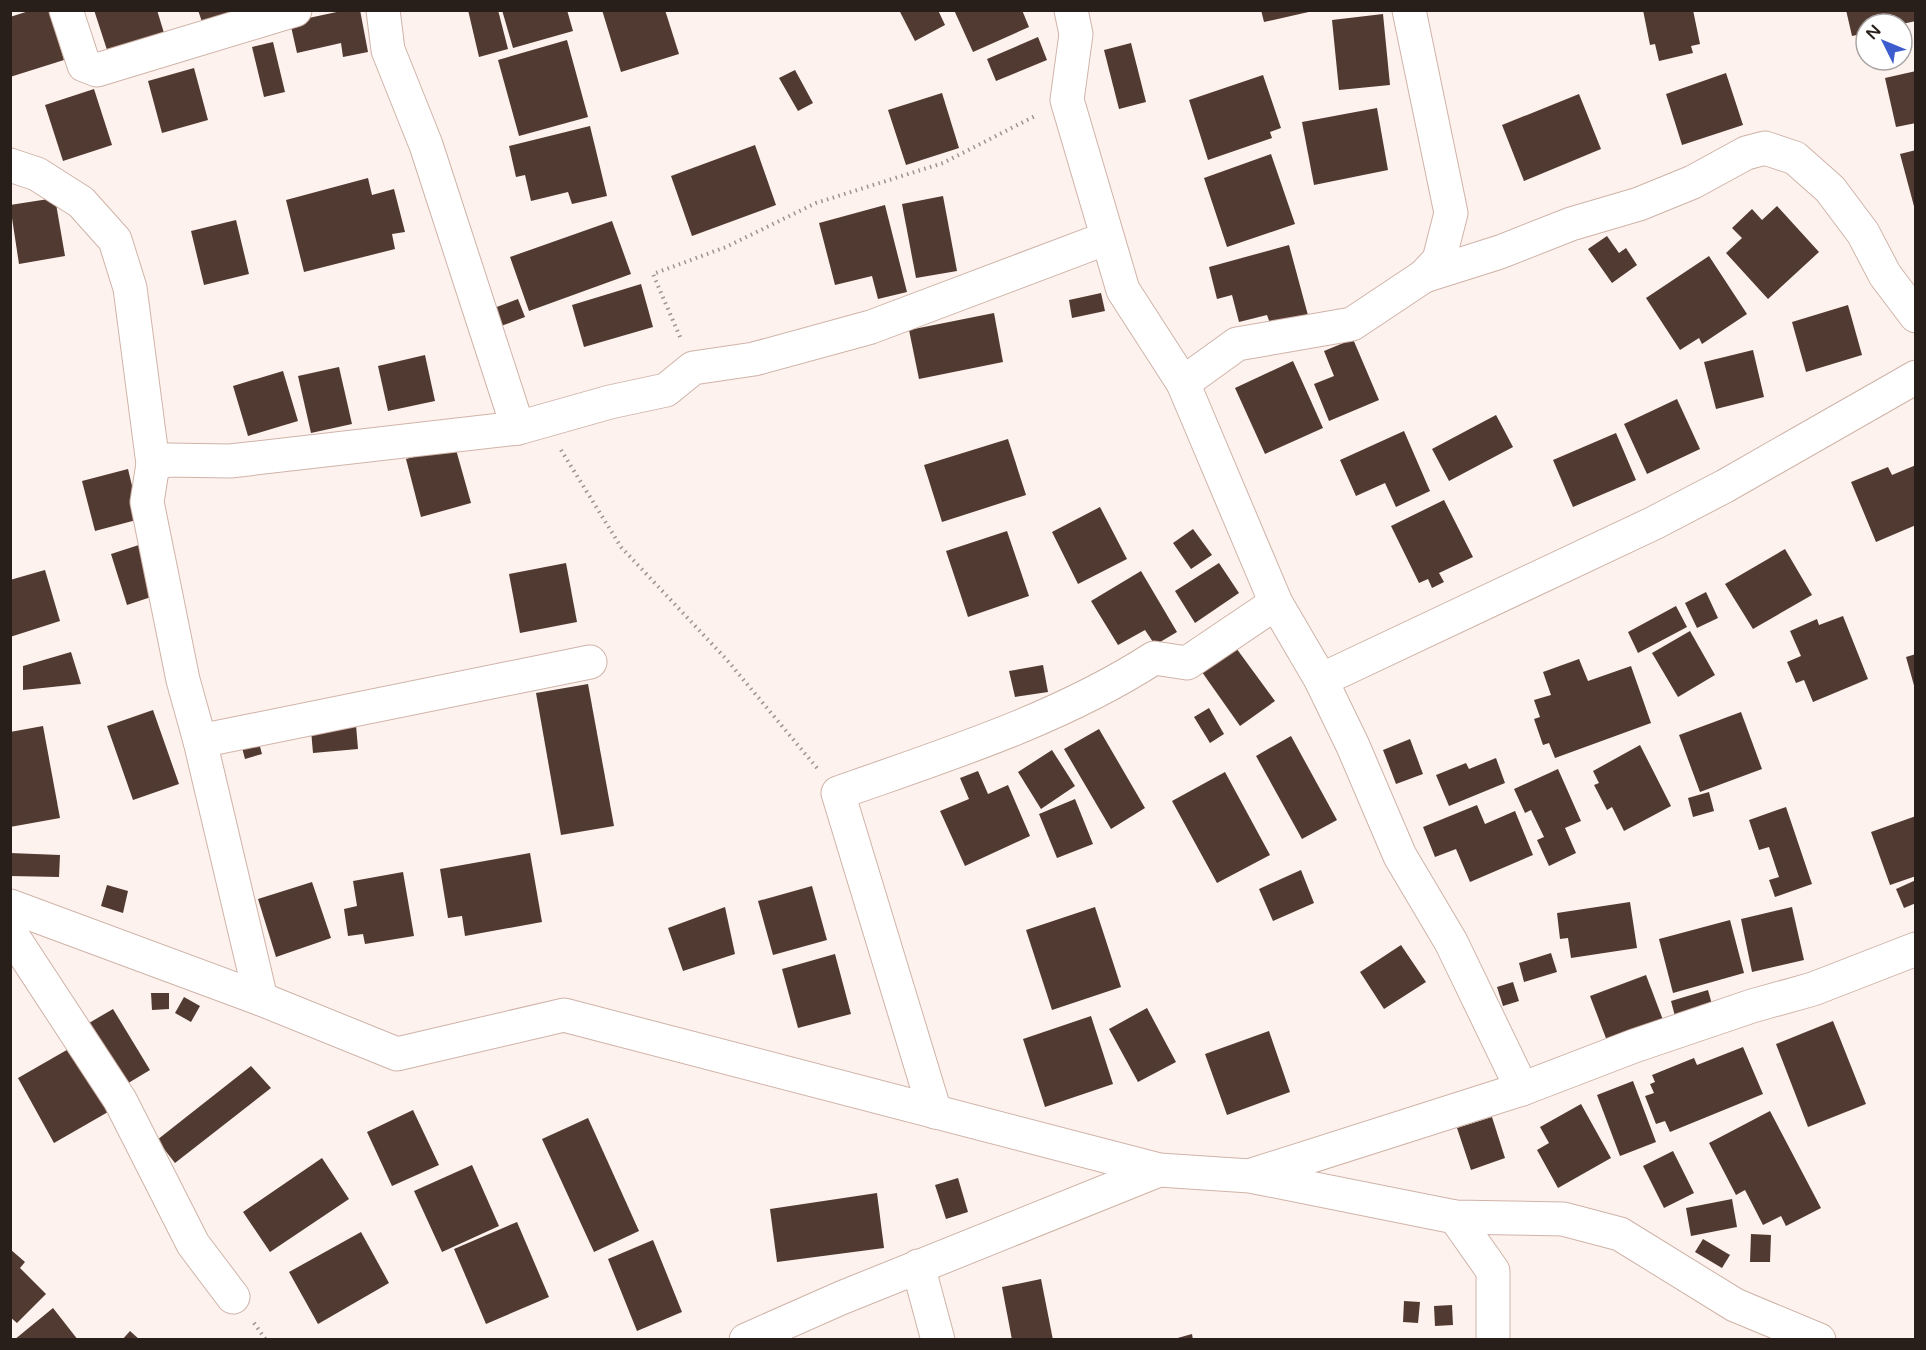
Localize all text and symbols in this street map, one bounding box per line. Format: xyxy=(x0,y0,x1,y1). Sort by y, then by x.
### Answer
north arrow xyxy=(1854,12,1914,72)
text: N xyxy=(1862,21,1885,44)

